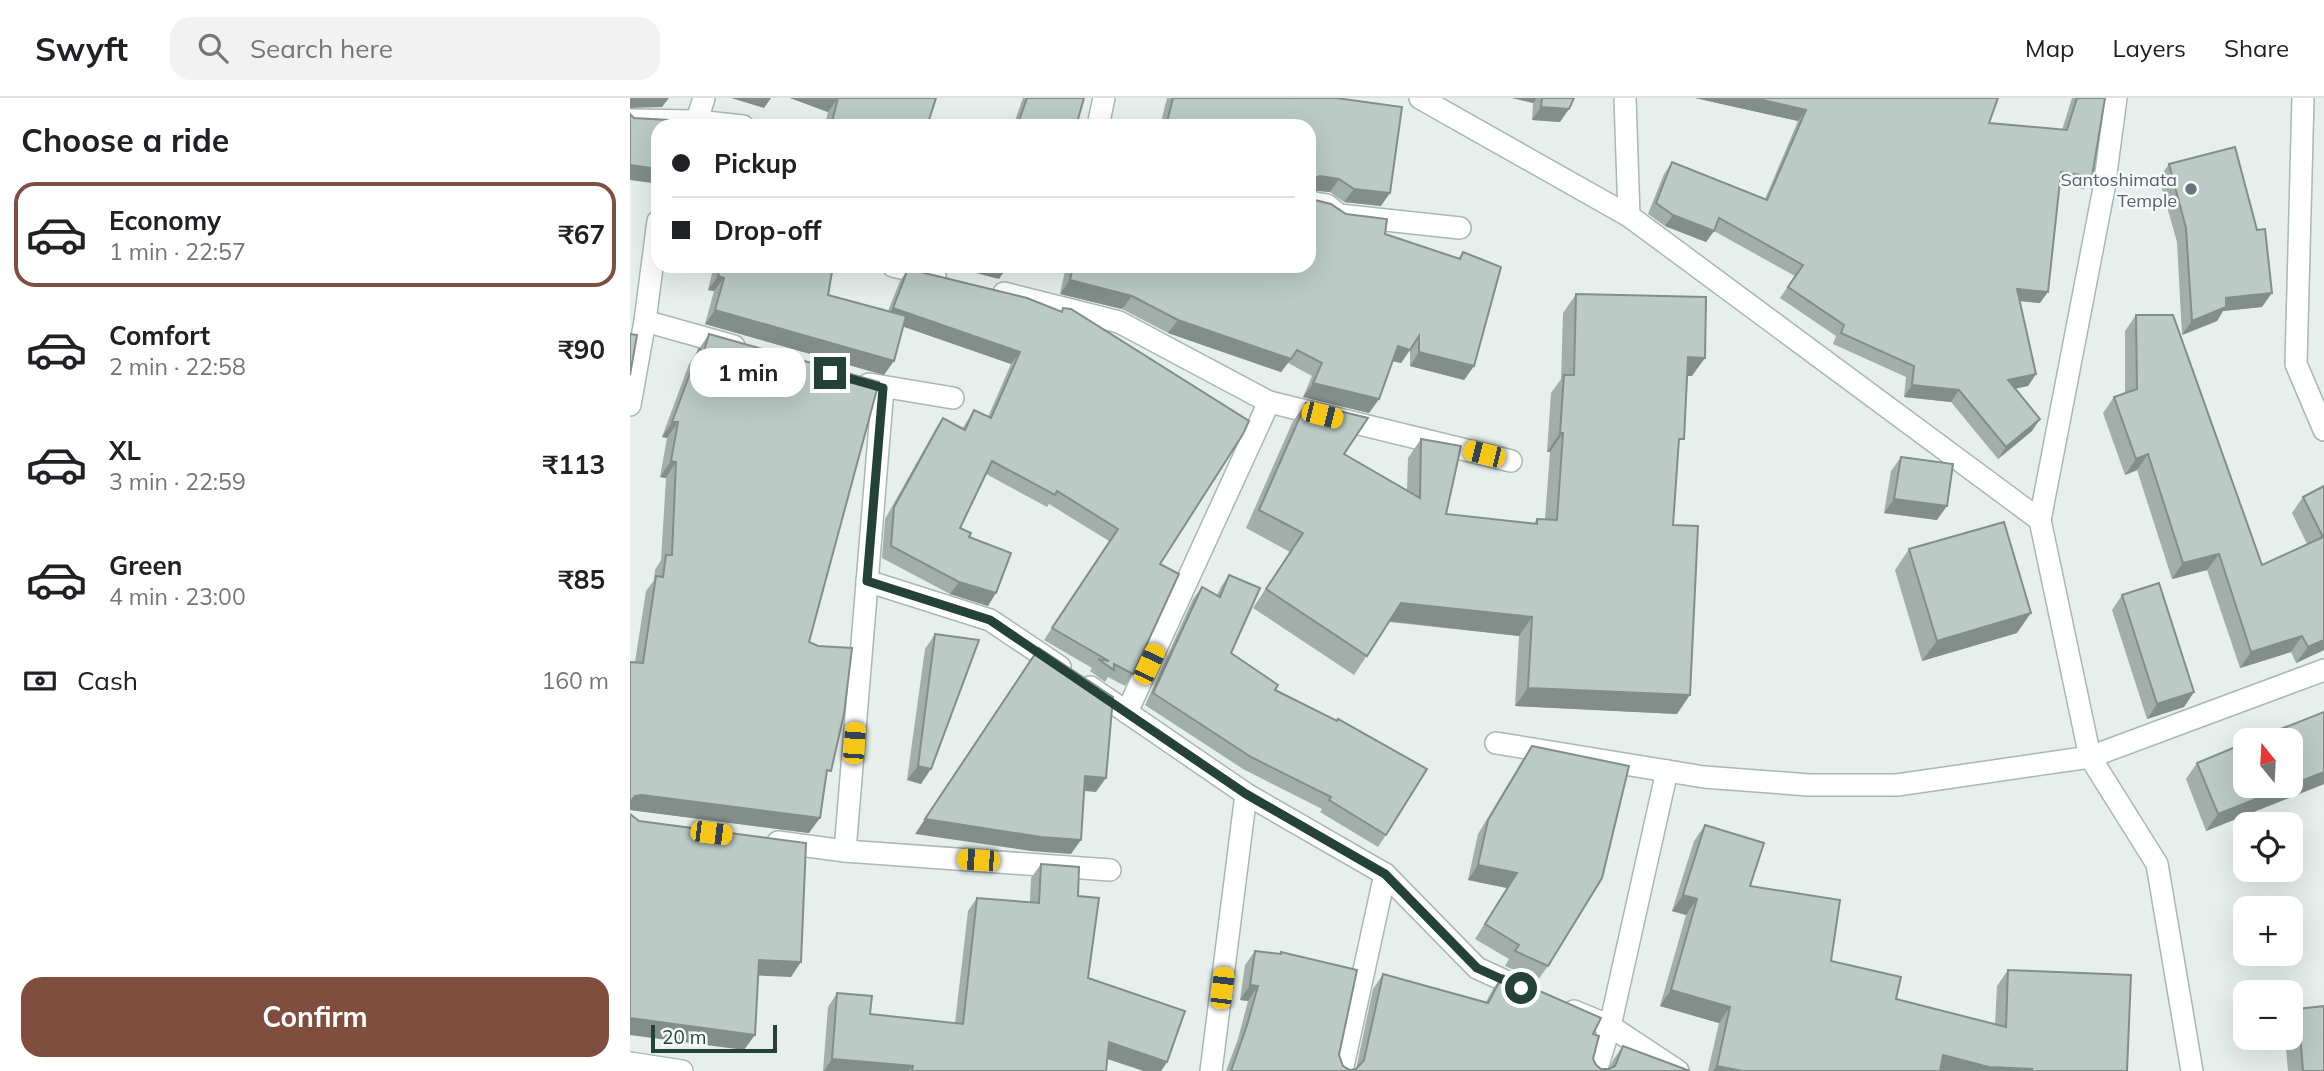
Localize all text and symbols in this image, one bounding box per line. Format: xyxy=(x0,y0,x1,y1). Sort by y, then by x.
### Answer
search box xyxy=(170,17,660,80)
text: Swyft xyxy=(35,28,128,69)
icon: search xyxy=(194,29,232,67)
text: Search here xyxy=(250,32,393,65)
text: Map xyxy=(2025,33,2074,63)
text: Layers xyxy=(2112,33,2186,63)
text: Share xyxy=(2224,33,2289,63)
text: Choose a ride xyxy=(21,120,229,160)
text: Pickup xyxy=(714,147,797,180)
place label: Santoshimata Temple xyxy=(2060,168,2177,212)
marker: Santoshimata Temple xyxy=(2183,181,2199,197)
icon: car xyxy=(25,203,88,266)
text: Economy xyxy=(109,204,221,237)
text: Drop-off xyxy=(714,214,821,247)
text: ₹67 xyxy=(558,218,605,251)
text: 1 min · 22:57 xyxy=(109,237,246,266)
icon: car xyxy=(25,318,88,381)
text: Comfort xyxy=(109,319,210,352)
text: ₹90 xyxy=(558,333,605,366)
callout: 1 min xyxy=(690,348,806,398)
text: 2 min · 22:58 xyxy=(109,352,246,381)
route end xyxy=(814,357,846,389)
text: 1 min xyxy=(718,358,778,387)
car xyxy=(1300,400,1345,430)
icon: car xyxy=(25,433,88,496)
text: XL xyxy=(109,434,141,467)
car xyxy=(1462,439,1507,469)
text: ₹113 xyxy=(543,448,605,481)
text: 3 min · 22:59 xyxy=(109,467,246,496)
icon: car xyxy=(25,548,88,611)
text: Green xyxy=(109,549,182,582)
text: ₹85 xyxy=(558,563,605,596)
text: 4 min · 23:00 xyxy=(109,582,246,611)
car xyxy=(1131,641,1168,687)
icon: cash xyxy=(21,662,59,700)
text: Cash xyxy=(77,664,138,697)
text: 160 m xyxy=(541,666,609,695)
car xyxy=(843,721,866,765)
north arrow xyxy=(2233,728,2303,798)
map controls xyxy=(2233,728,2303,1050)
button: locate xyxy=(2233,812,2303,882)
car xyxy=(689,820,734,846)
car xyxy=(957,848,1000,872)
button: + xyxy=(2233,896,2303,966)
car xyxy=(1210,966,1235,1010)
route start xyxy=(1505,972,1537,1004)
button: Confirm xyxy=(21,977,609,1057)
button: − xyxy=(2233,980,2303,1050)
scale bar xyxy=(651,1022,777,1054)
text: 20 m xyxy=(662,1025,706,1049)

